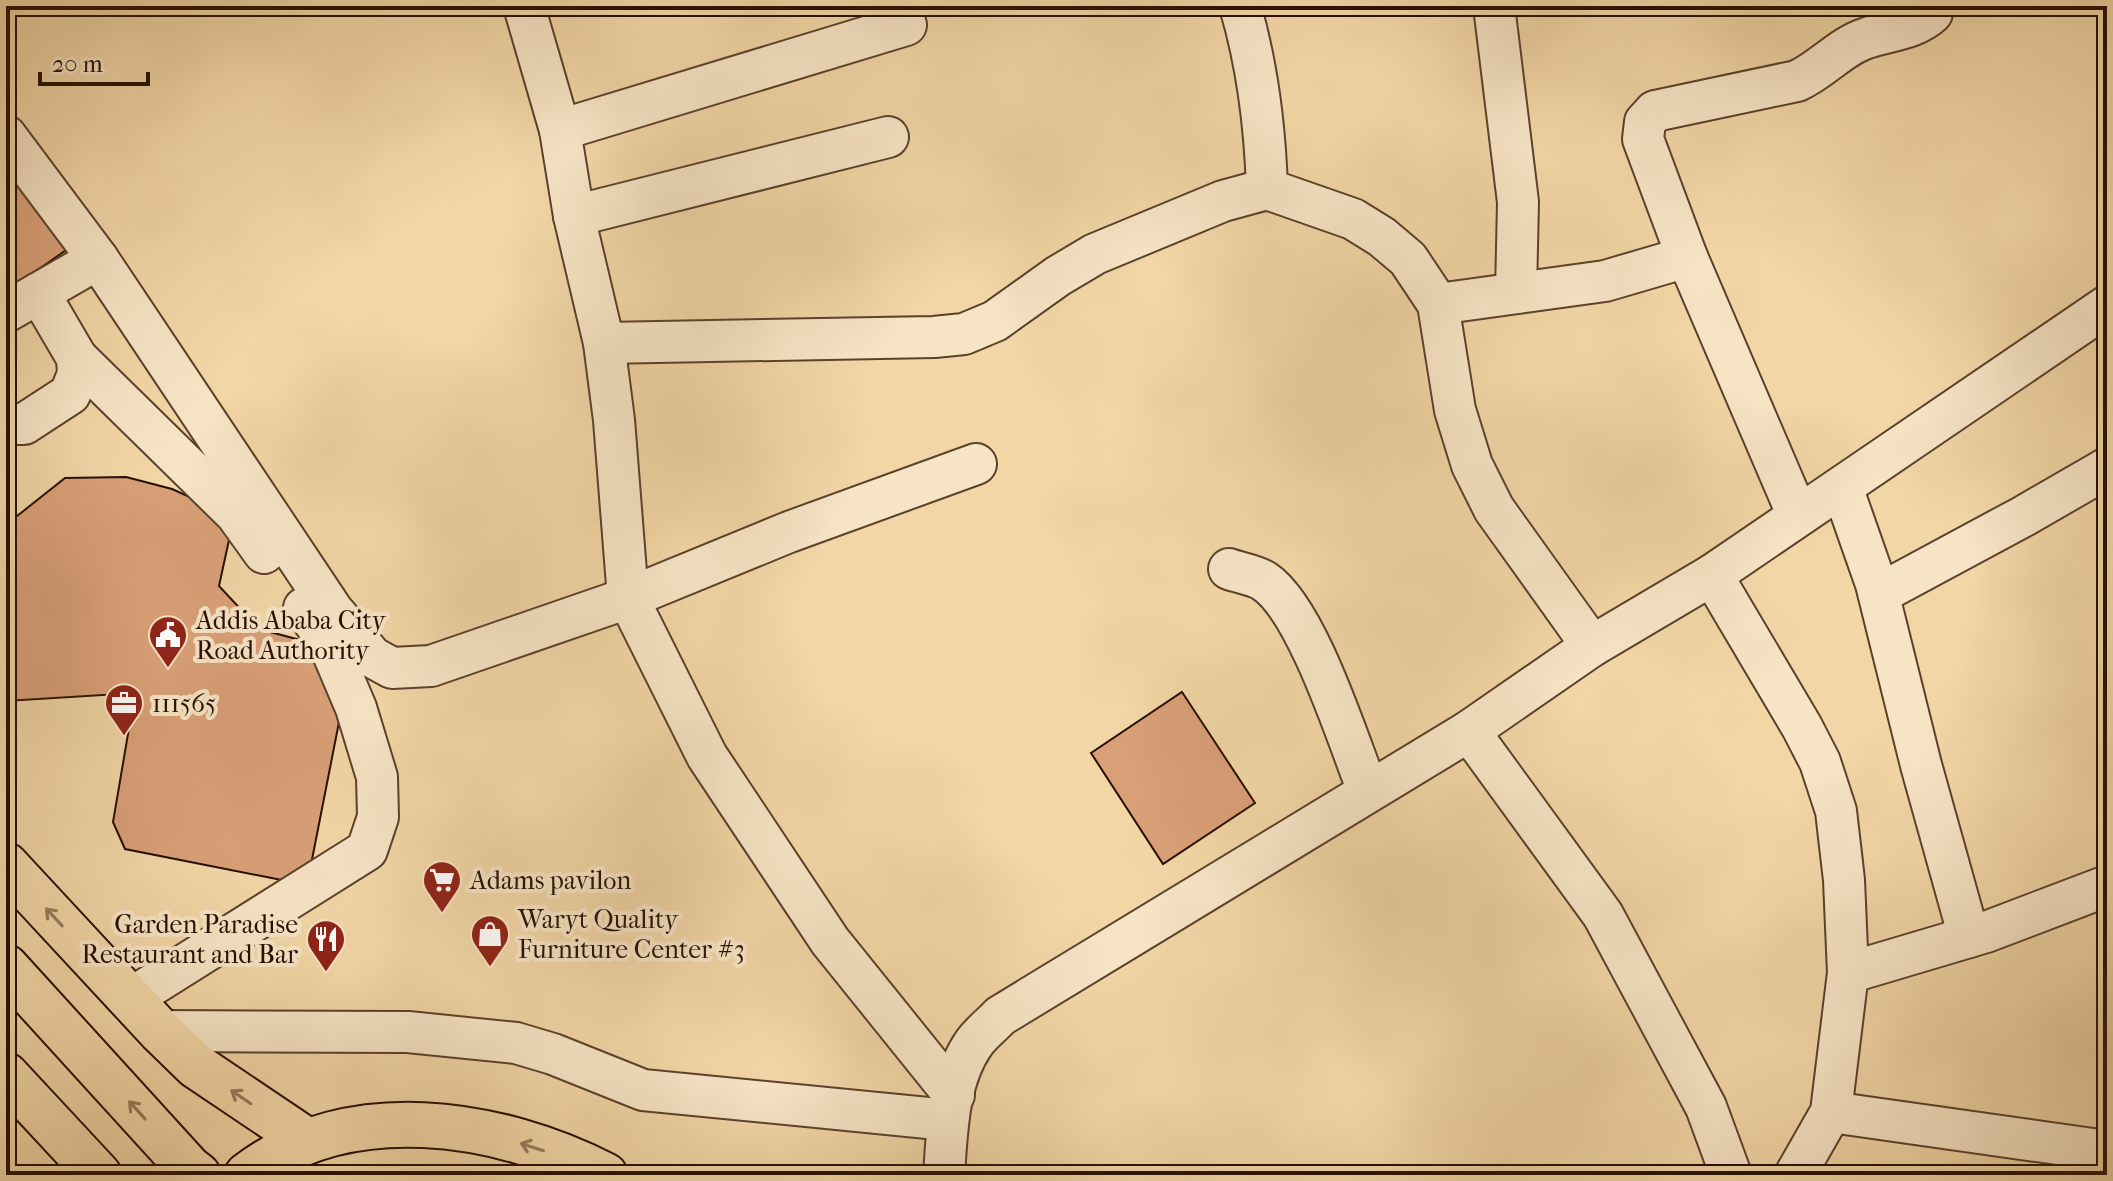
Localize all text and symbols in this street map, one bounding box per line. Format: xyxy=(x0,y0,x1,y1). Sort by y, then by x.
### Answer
scale bar xyxy=(40,36,148,86)
text: 20 m xyxy=(52,50,103,78)
place label: Addis Ababa City Road Authority xyxy=(195,605,387,666)
public building icon: Addis Ababa City Road Authority xyxy=(147,614,189,669)
office icon: 111565 xyxy=(103,682,145,737)
place label: 111565 xyxy=(152,688,216,719)
supermarket icon: Adams pavilon xyxy=(421,859,463,914)
place label: Adams pavilon xyxy=(469,865,631,896)
place label: Waryt Quality Furniture Center #3 xyxy=(517,904,745,965)
one-way arrow xyxy=(46,908,64,928)
place label: Garden Paradise Restaurant and Bar xyxy=(82,909,298,970)
shop icon: Waryt Quality Furniture Center #3 xyxy=(469,913,511,968)
restaurant icon: Garden Paradise Restaurant and Bar xyxy=(305,918,347,973)
one-way arrow xyxy=(231,1088,253,1105)
one-way arrow xyxy=(128,1100,146,1120)
one-way arrow xyxy=(520,1139,546,1154)

